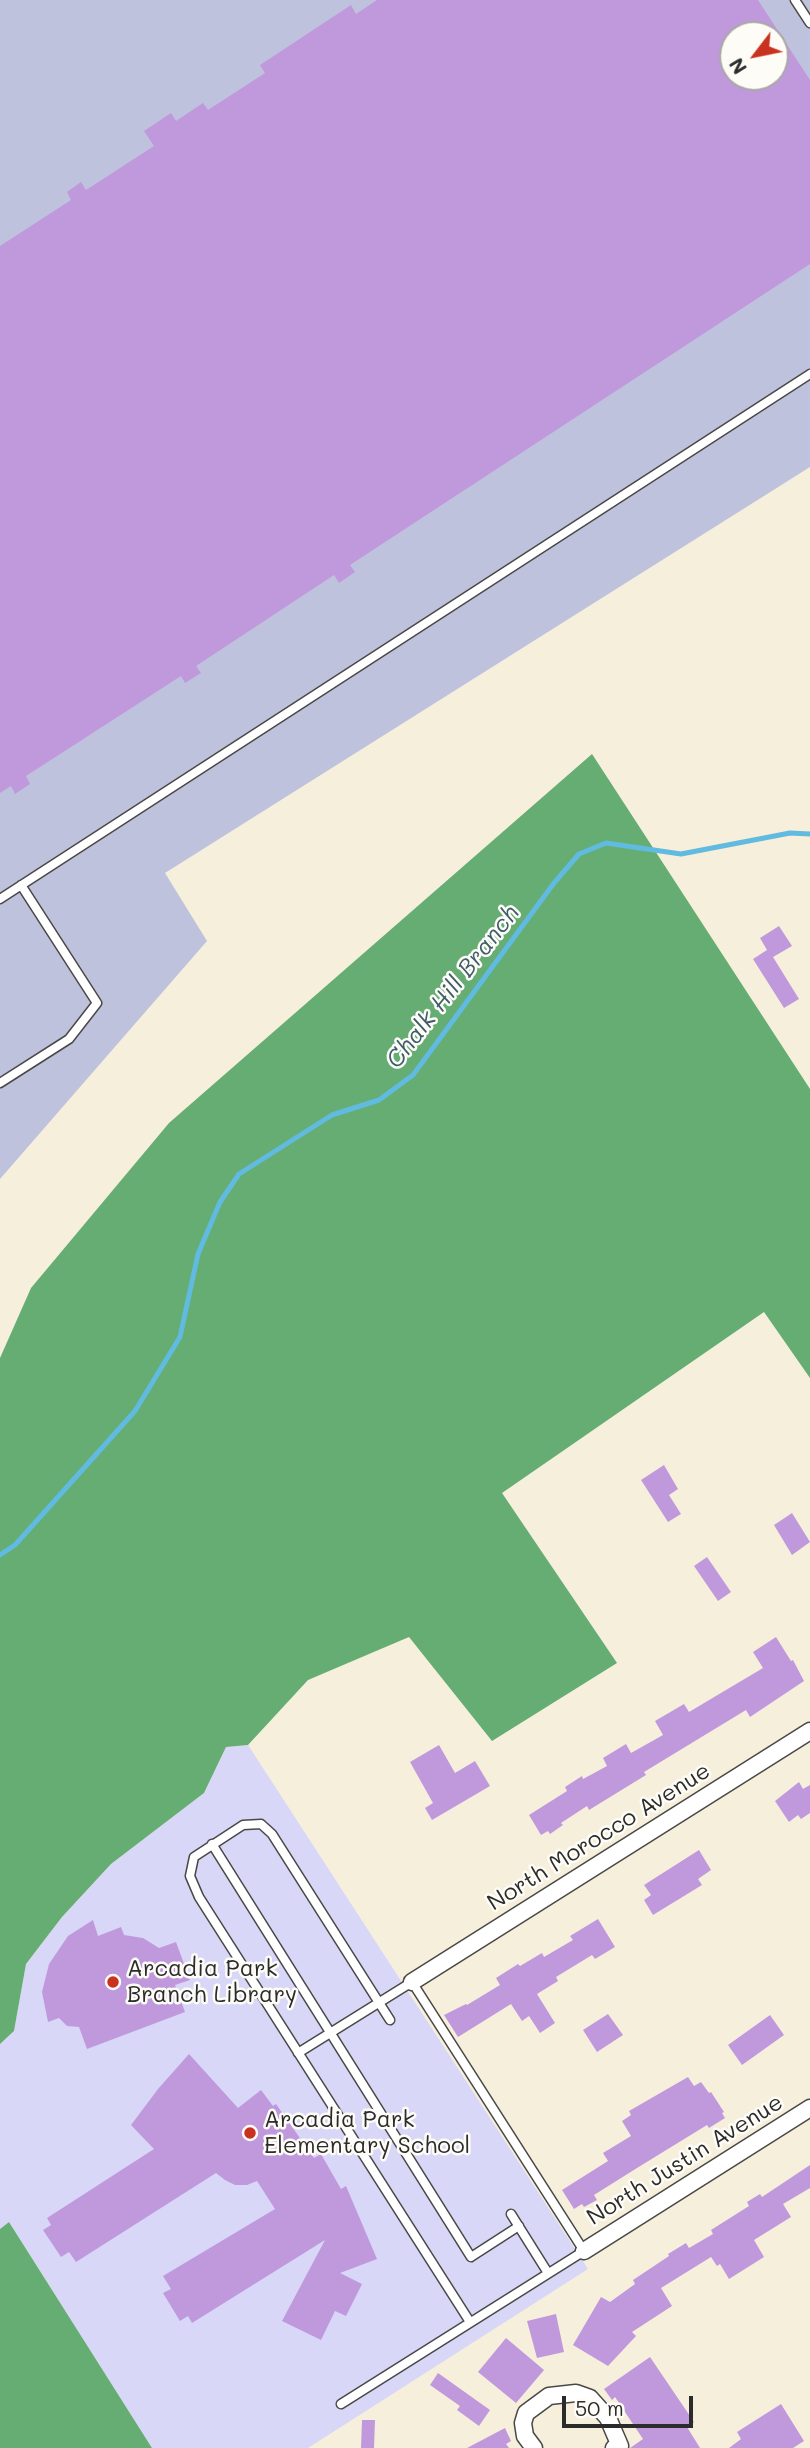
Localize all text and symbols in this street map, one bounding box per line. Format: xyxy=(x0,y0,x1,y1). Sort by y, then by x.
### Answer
north arrow xyxy=(719,21,789,91)
text: N xyxy=(723,54,752,79)
water label: Chalk Hill Branch xyxy=(380,900,526,1074)
street label: North Morocco Avenue xyxy=(483,1757,715,1917)
place label: Arcadia Park Branch Library xyxy=(127,1955,297,2009)
marker: Arcadia Park Branch Library xyxy=(105,1974,121,1990)
street label: North Justin Avenue xyxy=(582,2088,788,2232)
place label: Arcadia Park Elementary School xyxy=(264,2106,470,2160)
marker: Arcadia Park Elementary School xyxy=(242,2125,258,2141)
scale bar xyxy=(565,2382,696,2426)
text: 50 m xyxy=(575,2394,624,2421)

